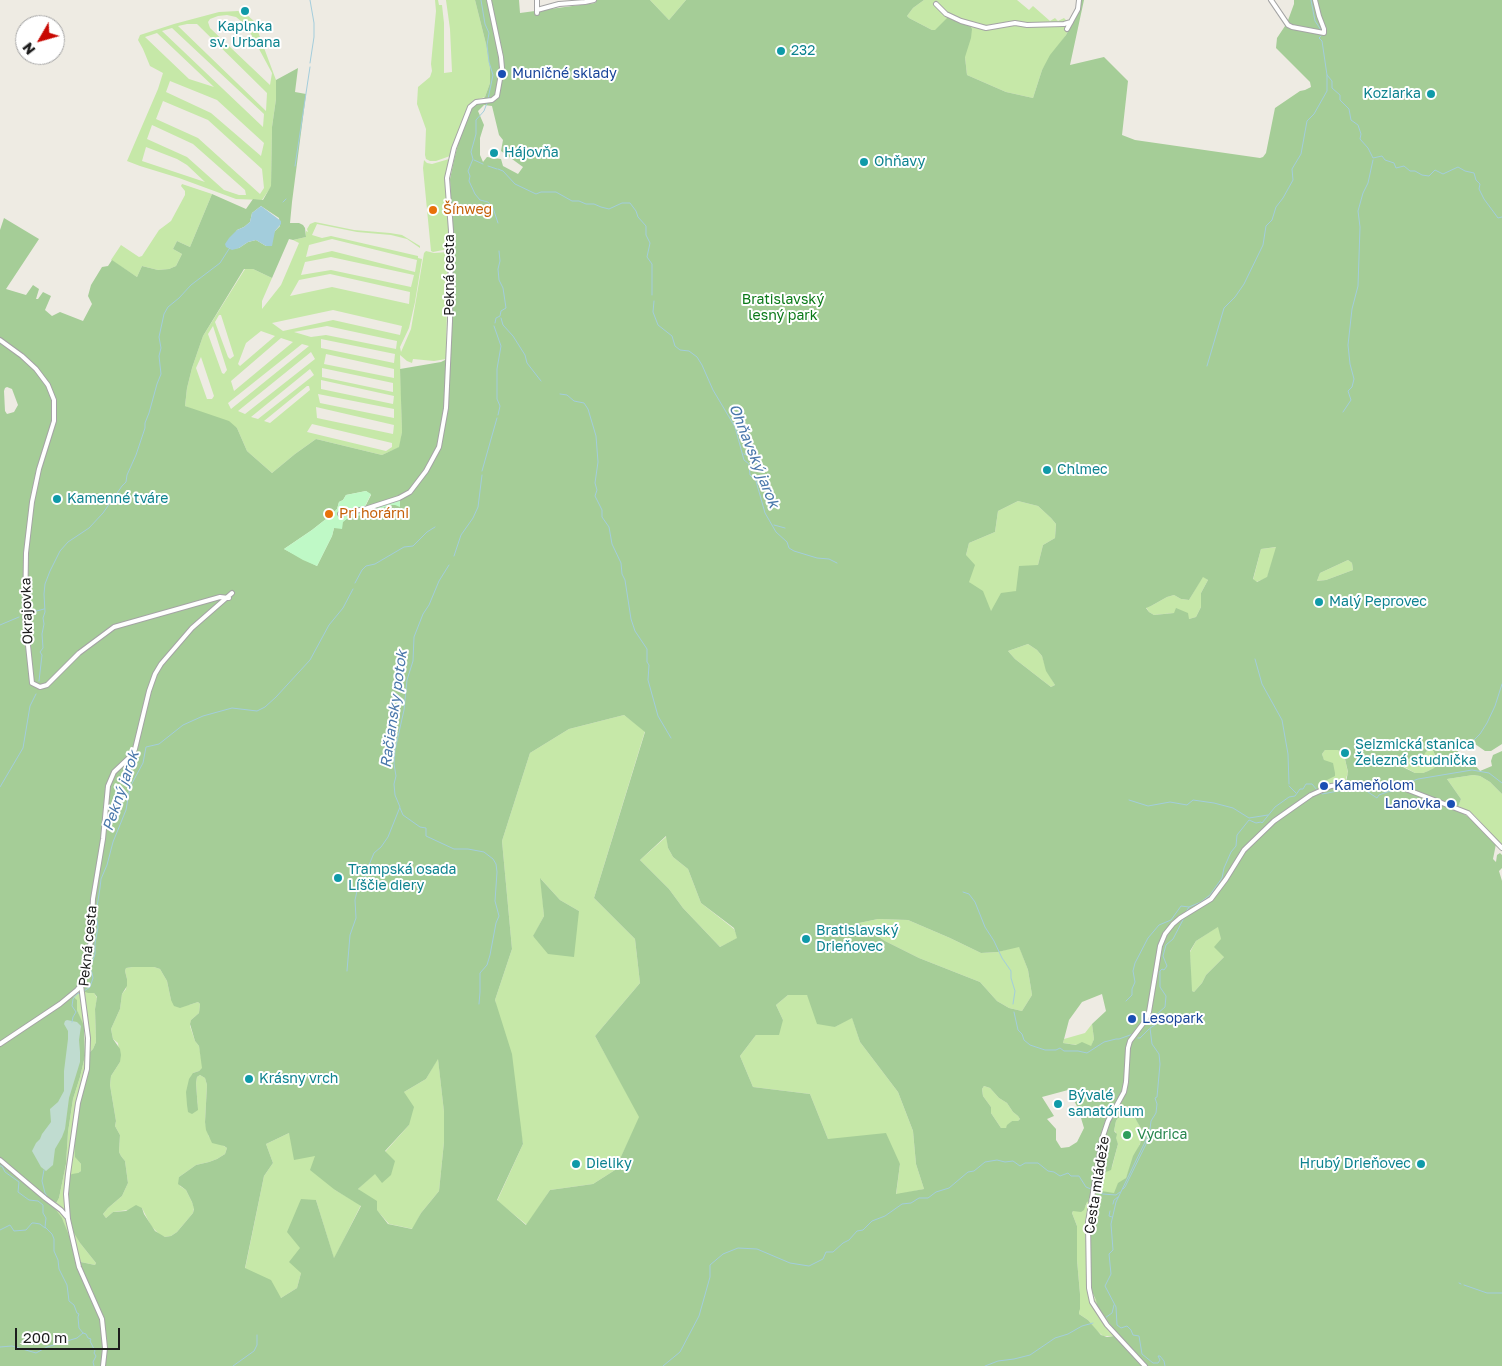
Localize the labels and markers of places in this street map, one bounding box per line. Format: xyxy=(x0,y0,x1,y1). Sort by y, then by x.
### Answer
marker: Kaplnka sv. Urbana xyxy=(239,5,251,17)
place label: Kaplnka sv. Urbana xyxy=(210,19,280,52)
place label: 232 xyxy=(791,43,815,59)
marker: 232 xyxy=(775,45,787,57)
place label: Muničné sklady xyxy=(512,66,617,82)
marker: Muničné sklady xyxy=(496,68,508,80)
place label: Koziarka xyxy=(1363,86,1421,102)
marker: Koziarka xyxy=(1425,88,1437,100)
place label: Hájovňa xyxy=(504,145,559,161)
marker: Hájovňa xyxy=(488,147,500,159)
place label: Ohňavy xyxy=(874,154,925,170)
marker: Ohňavy xyxy=(858,156,870,168)
place label: Šínweg xyxy=(443,202,492,218)
marker: Šínweg xyxy=(427,204,439,216)
place label: Chlmec xyxy=(1057,462,1108,478)
marker: Chlmec xyxy=(1041,464,1053,476)
place label: Kamenné tváre xyxy=(67,491,168,507)
marker: Kamenné tváre xyxy=(51,493,63,505)
place label: Pri horárni xyxy=(339,506,409,522)
marker: Pri horárni xyxy=(323,508,335,520)
place label: Malý Peprovec xyxy=(1329,594,1427,610)
marker: Malý Peprovec xyxy=(1313,596,1325,608)
place label: Seizmická stanica Železná studnička xyxy=(1355,737,1477,770)
marker: Seizmická stanica Železná studnička xyxy=(1339,747,1351,759)
place label: Kameňolom xyxy=(1334,778,1414,794)
marker: Kameňolom xyxy=(1318,780,1330,792)
place label: Lanovka xyxy=(1385,796,1441,812)
marker: Lanovka xyxy=(1445,798,1457,810)
place label: Trampská osada Líščie diery xyxy=(348,862,456,894)
marker: Trampská osada Líščie diery xyxy=(332,872,344,884)
place label: Bratislavský Drieňovec xyxy=(816,923,899,956)
marker: Bratislavský Drieňovec xyxy=(800,933,812,945)
place label: Lesopark xyxy=(1142,1011,1204,1027)
marker: Lesopark xyxy=(1126,1013,1138,1025)
place label: Krásny vrch xyxy=(259,1071,338,1087)
marker: Krásny vrch xyxy=(243,1073,255,1085)
place label: Bývalé sanatórium xyxy=(1068,1088,1144,1120)
marker: Bývalé sanatórium xyxy=(1052,1098,1064,1110)
place label: Vydrica xyxy=(1137,1127,1187,1143)
marker: Vydrica xyxy=(1121,1129,1133,1141)
place label: Dieliky xyxy=(586,1156,632,1172)
place label: Hrubý Drieňovec xyxy=(1300,1156,1411,1172)
marker: Dieliky xyxy=(570,1158,582,1170)
marker: Hrubý Drieňovec xyxy=(1415,1158,1427,1170)

